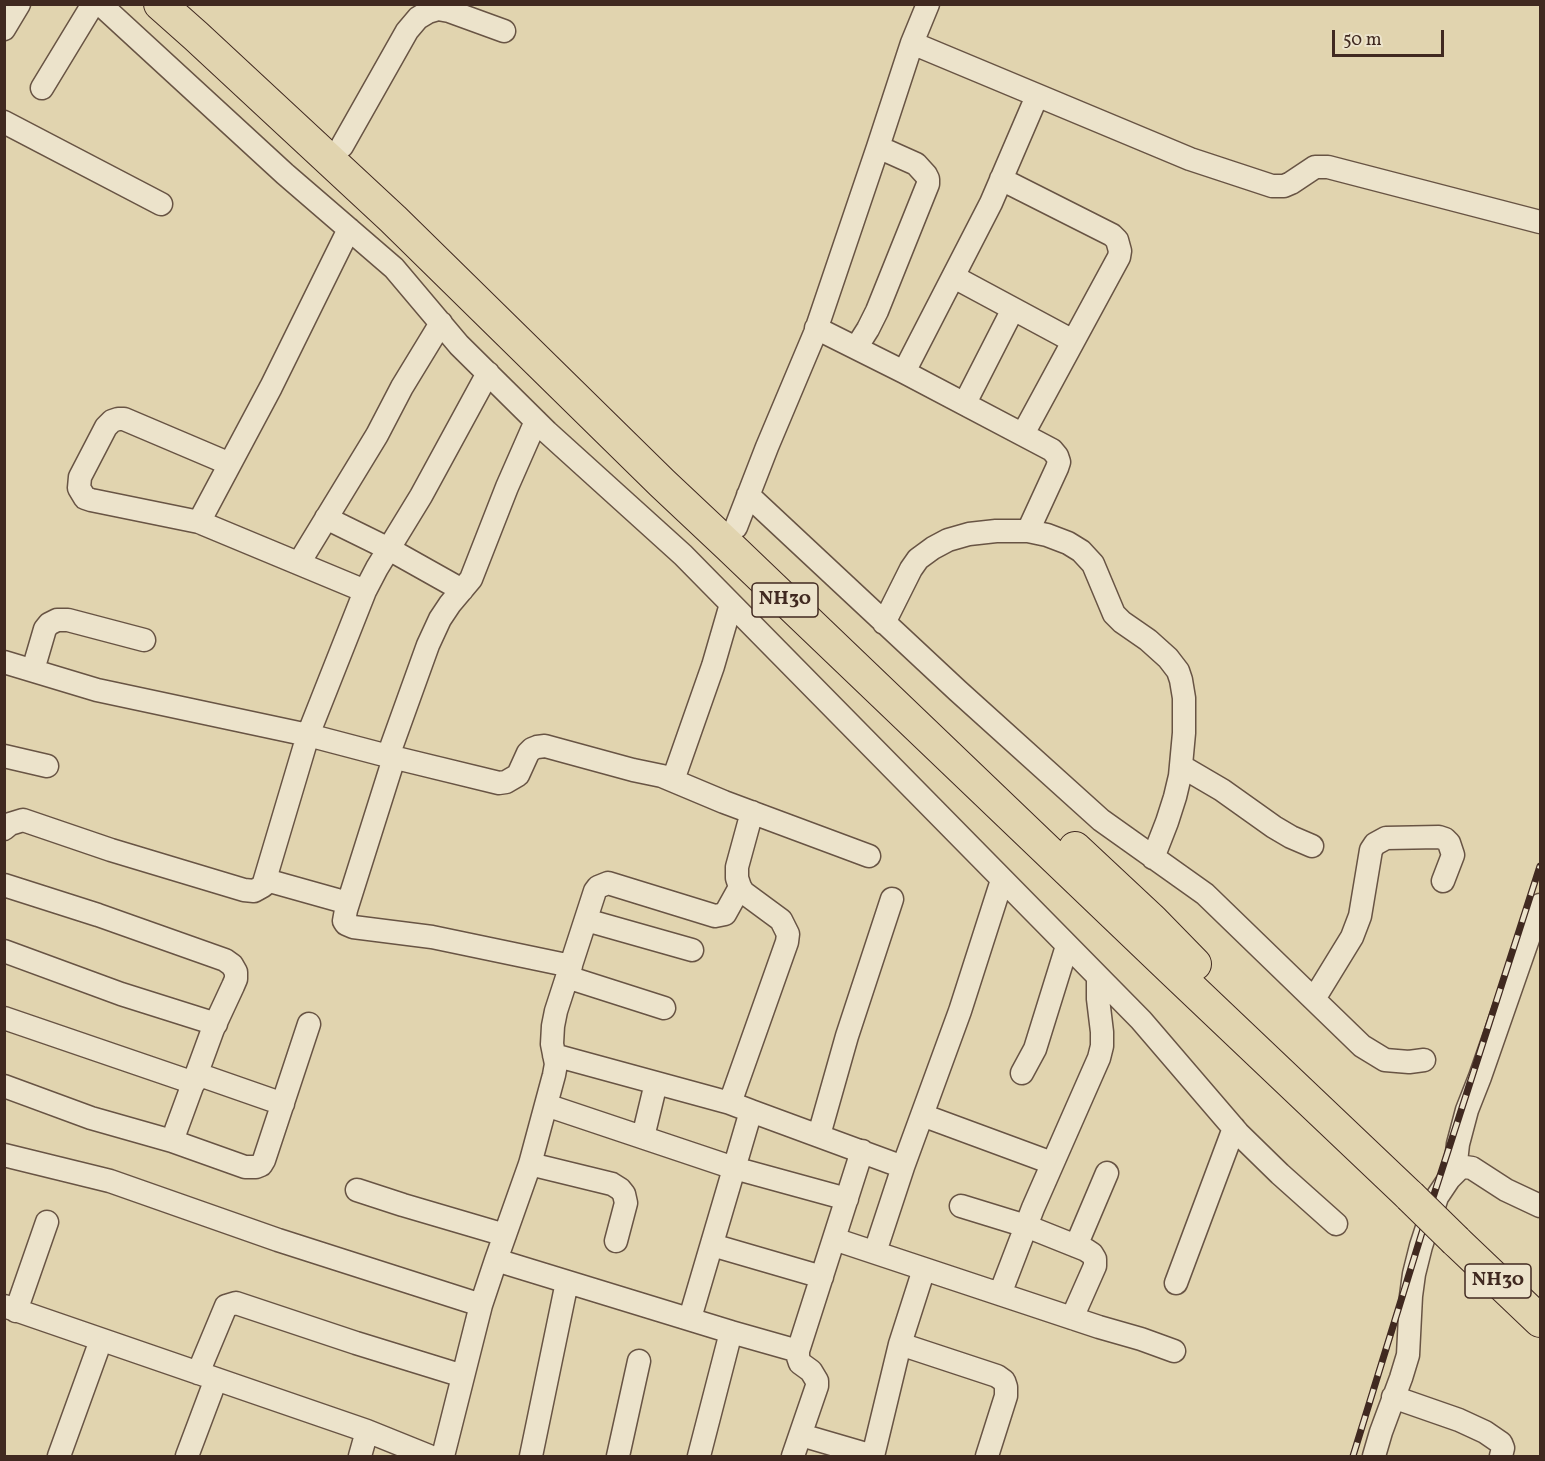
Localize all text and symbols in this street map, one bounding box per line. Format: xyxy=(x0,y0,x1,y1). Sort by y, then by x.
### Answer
scale bar xyxy=(1335,18,1448,56)
text: 50 m xyxy=(1343,28,1382,53)
road number: NH30 xyxy=(752,583,818,617)
road number: NH30 xyxy=(1465,1264,1531,1298)

